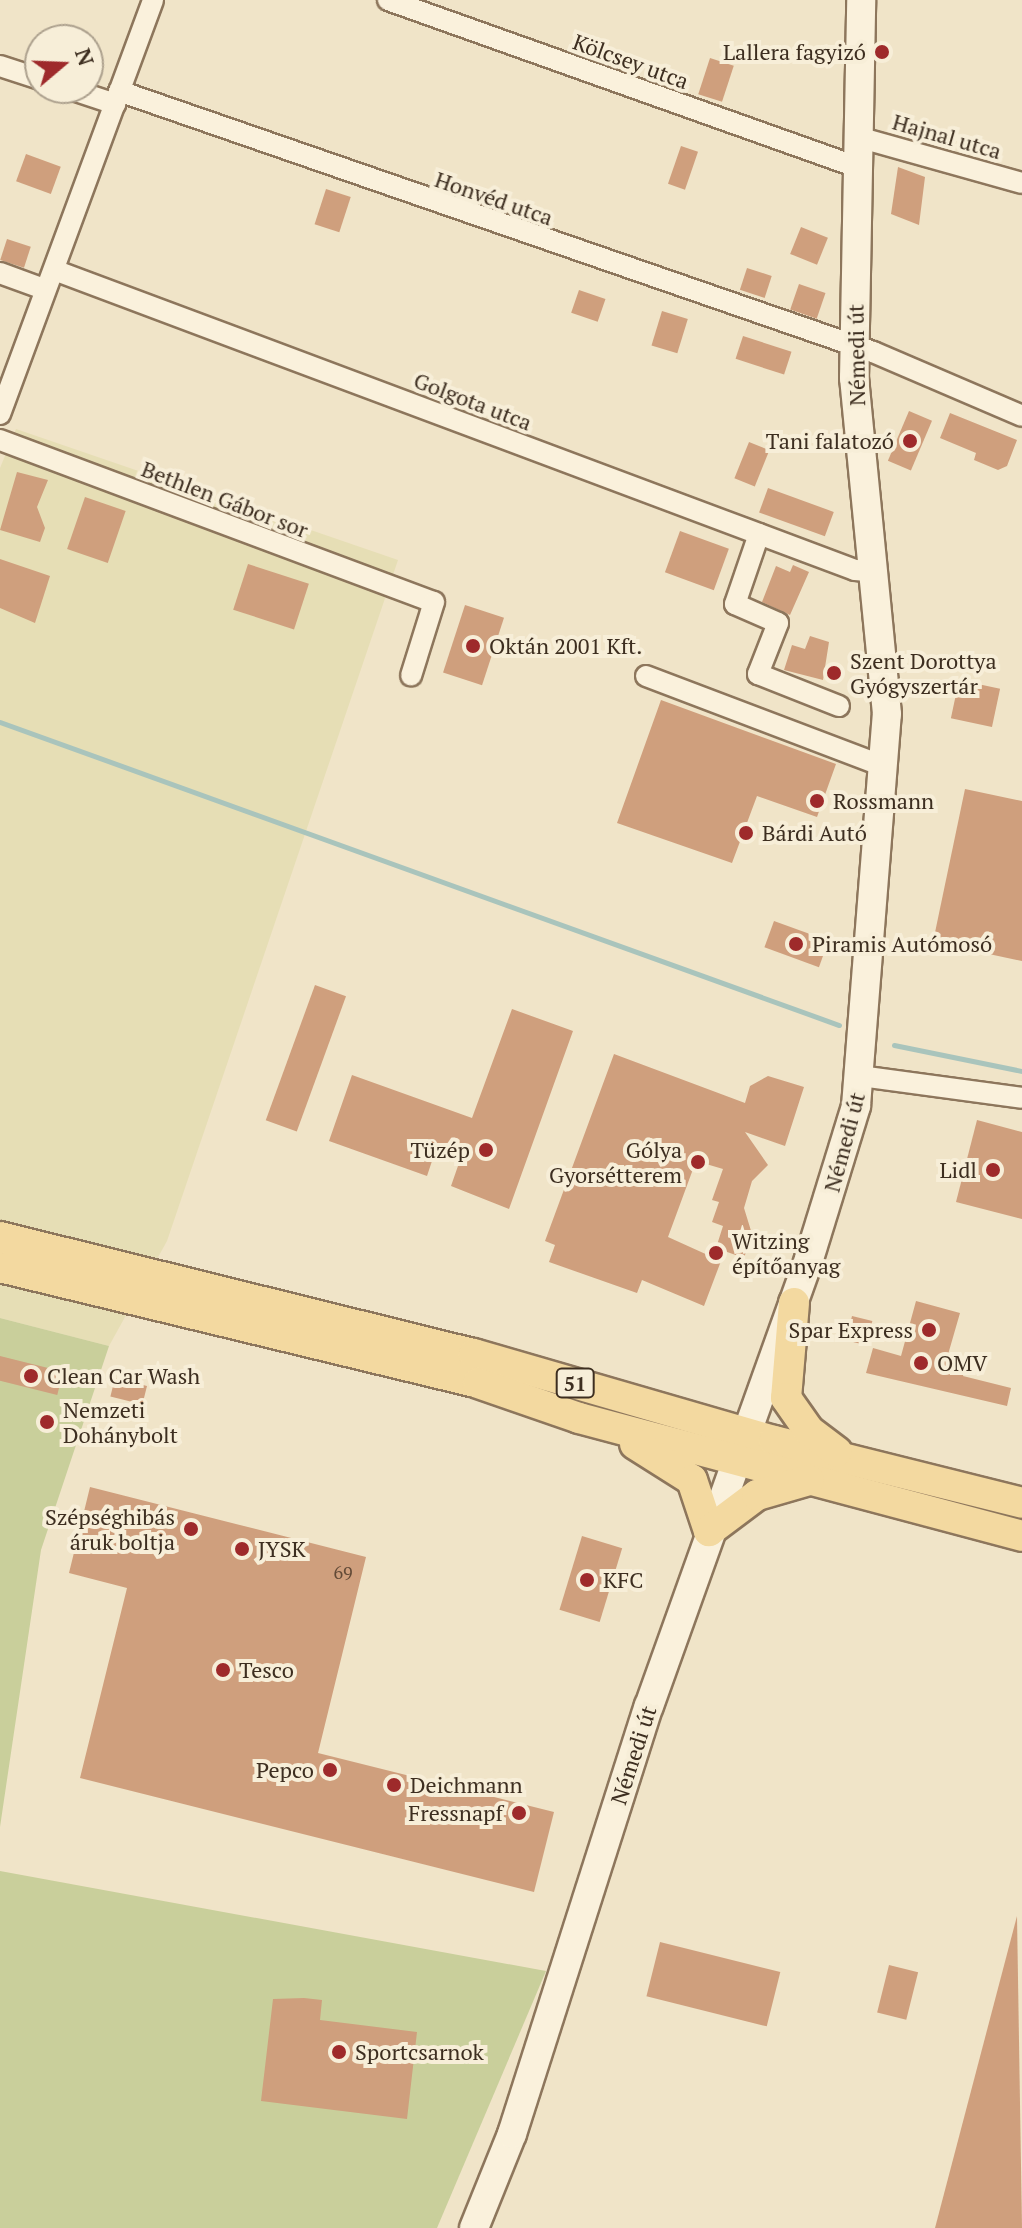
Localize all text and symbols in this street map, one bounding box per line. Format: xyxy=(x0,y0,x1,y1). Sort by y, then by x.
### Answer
north arrow xyxy=(24,24,104,104)
street label: Kölcsey utca xyxy=(570,28,692,94)
place label: Lallera fagyizó xyxy=(723,39,866,65)
marker: Lallera fagyizó xyxy=(873,43,891,61)
text: N xyxy=(69,44,102,69)
street label: Hajnal utca xyxy=(890,108,1004,164)
street label: Honvéd utca xyxy=(432,166,556,230)
street label: Némedi út xyxy=(842,304,870,406)
street label: Golgota utca xyxy=(410,366,536,436)
place label: Tani falatozó xyxy=(766,428,894,454)
marker: Tani falatozó xyxy=(901,432,919,450)
street label: Bethlen Gábor sor xyxy=(138,455,312,543)
place label: Oktán 2001 Kft. xyxy=(489,633,642,659)
marker: Oktán 2001 Kft. xyxy=(464,637,482,655)
place label: Szent Dorottya Gyógyszertár xyxy=(850,647,997,698)
marker: Szent Dorottya Gyógyszertár xyxy=(825,664,843,682)
place label: Rossmann xyxy=(833,788,934,814)
marker: Rossmann xyxy=(808,792,826,810)
place label: Bárdi Autó xyxy=(762,820,867,846)
marker: Bárdi Autó xyxy=(737,824,755,842)
place label: Piramis Autómosó xyxy=(812,931,993,957)
marker: Piramis Autómosó xyxy=(787,935,805,953)
street label: Némedi út xyxy=(818,1089,870,1195)
place label: Gólya Gyorsétterem xyxy=(549,1136,682,1188)
place label: Tüzép xyxy=(411,1137,470,1163)
marker: Tüzép xyxy=(477,1141,495,1159)
marker: Gólya Gyorsétterem xyxy=(689,1153,707,1171)
place label: Lidl xyxy=(939,1157,977,1183)
marker: Lidl xyxy=(984,1161,1002,1179)
place label: Witzing építőanyag xyxy=(732,1227,840,1278)
marker: Witzing építőanyag xyxy=(707,1244,725,1262)
place label: Spar Express xyxy=(789,1317,913,1343)
marker: Spar Express xyxy=(920,1321,938,1339)
place label: OMV xyxy=(937,1350,987,1376)
marker: OMV xyxy=(912,1354,930,1372)
place label: Clean Car Wash xyxy=(47,1363,200,1389)
marker: Clean Car Wash xyxy=(22,1367,40,1385)
road number: 51 xyxy=(555,1367,595,1399)
place label: Nemzeti Dohánybolt xyxy=(63,1396,178,1448)
marker: Nemzeti Dohánybolt xyxy=(38,1413,56,1431)
place label: Szépséghibás áruk boltja xyxy=(45,1503,175,1554)
marker: Szépséghibás áruk boltja xyxy=(182,1520,200,1538)
place label: JYSK xyxy=(258,1536,306,1562)
marker: JYSK xyxy=(233,1540,251,1558)
house number: 69 xyxy=(333,1561,353,1583)
place label: KFC xyxy=(603,1567,643,1593)
marker: KFC xyxy=(578,1571,596,1589)
place label: Tesco xyxy=(239,1657,294,1683)
marker: Tesco xyxy=(214,1661,232,1679)
street label: Némedi út xyxy=(605,1702,661,1808)
place label: Pepco xyxy=(256,1757,314,1783)
marker: Pepco xyxy=(321,1761,339,1779)
place label: Deichmann xyxy=(410,1772,523,1798)
marker: Deichmann xyxy=(385,1776,403,1794)
place label: Fressnapf xyxy=(408,1800,503,1826)
marker: Fressnapf xyxy=(510,1804,528,1822)
place label: Sportcsarnok xyxy=(355,2039,484,2065)
marker: Sportcsarnok xyxy=(330,2043,348,2061)

